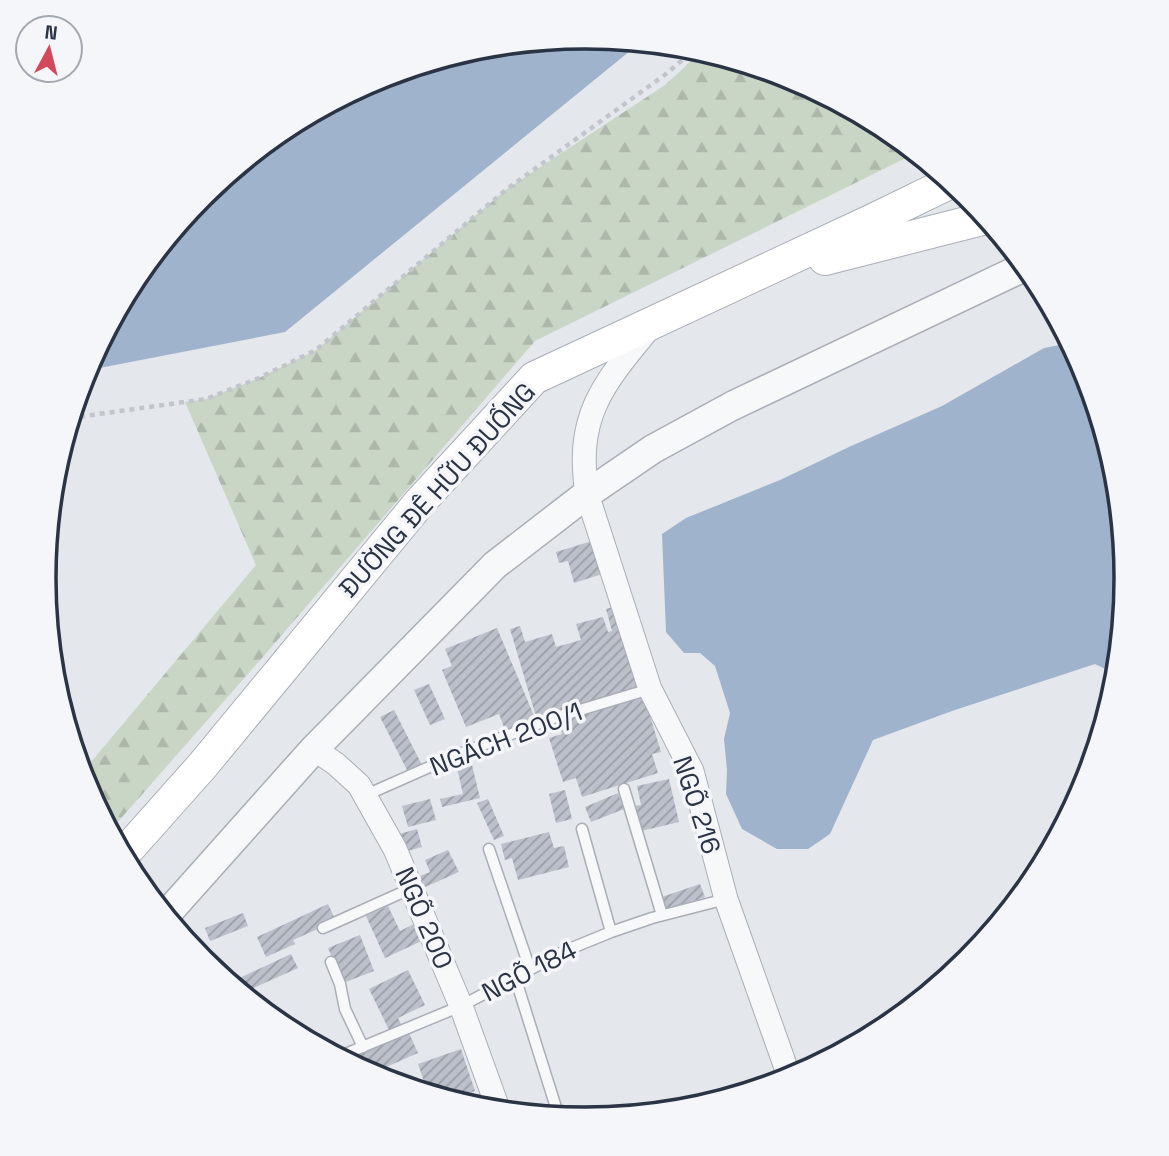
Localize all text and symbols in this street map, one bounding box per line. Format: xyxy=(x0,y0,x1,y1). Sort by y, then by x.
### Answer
north arrow xyxy=(14,14,84,84)
text: N xyxy=(43,19,59,46)
street label: ĐƯỜNG ĐÊ HỮU ĐUỐNG xyxy=(331,375,543,605)
street label: NGÁCH 200/1 xyxy=(425,694,587,784)
street label: NGÕ 216 xyxy=(665,752,729,858)
street label: NGÕ 200 xyxy=(387,862,461,974)
street label: NGÕ 184 xyxy=(476,933,582,1009)

